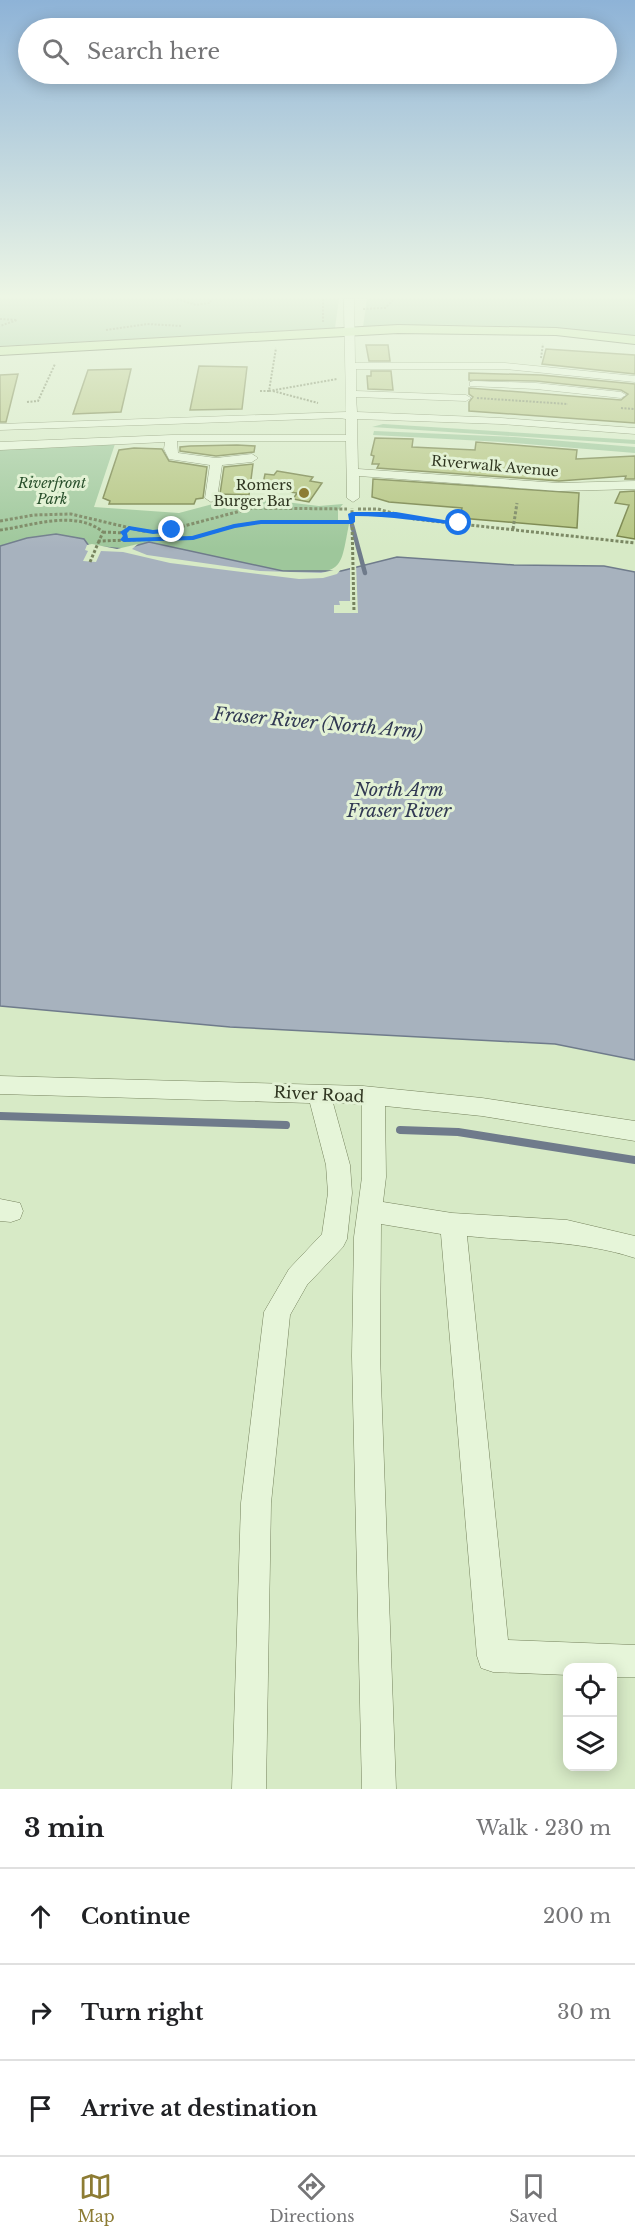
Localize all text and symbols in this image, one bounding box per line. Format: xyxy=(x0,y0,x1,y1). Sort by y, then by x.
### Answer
search box xyxy=(18,18,617,84)
icon: search xyxy=(39,35,72,68)
text: Search here xyxy=(87,38,220,65)
street label: Riverwalk Avenue xyxy=(430,451,560,481)
park label: Riverfront Park xyxy=(17,474,87,508)
place label: Romers Burger Bar xyxy=(213,476,292,510)
marker: Romers Burger Bar xyxy=(297,486,311,500)
route start xyxy=(445,509,471,535)
route end xyxy=(158,516,184,542)
water label: Fraser River (North Arm) xyxy=(211,703,424,743)
water label: North Arm Fraser River xyxy=(346,779,452,822)
street label: River Road xyxy=(273,1082,365,1106)
map controls xyxy=(563,1663,617,1771)
button: locate xyxy=(563,1663,617,1717)
button: layers xyxy=(563,1717,617,1771)
text: 3 min xyxy=(24,1812,105,1844)
text: Walk · 230 m xyxy=(476,1816,611,1840)
icon: ahead xyxy=(24,1900,57,1933)
text: Continue xyxy=(81,1903,190,1930)
text: 200 m xyxy=(543,1904,611,1928)
icon: right xyxy=(24,1996,57,2029)
text: Turn right xyxy=(81,1999,203,2026)
text: 30 m xyxy=(557,2000,611,2024)
icon: arrive xyxy=(24,2092,57,2125)
text: Arrive at destination xyxy=(81,2095,318,2122)
tab: Map xyxy=(77,2170,115,2226)
tab: Directions xyxy=(269,2170,354,2226)
tab: Saved xyxy=(509,2170,558,2226)

